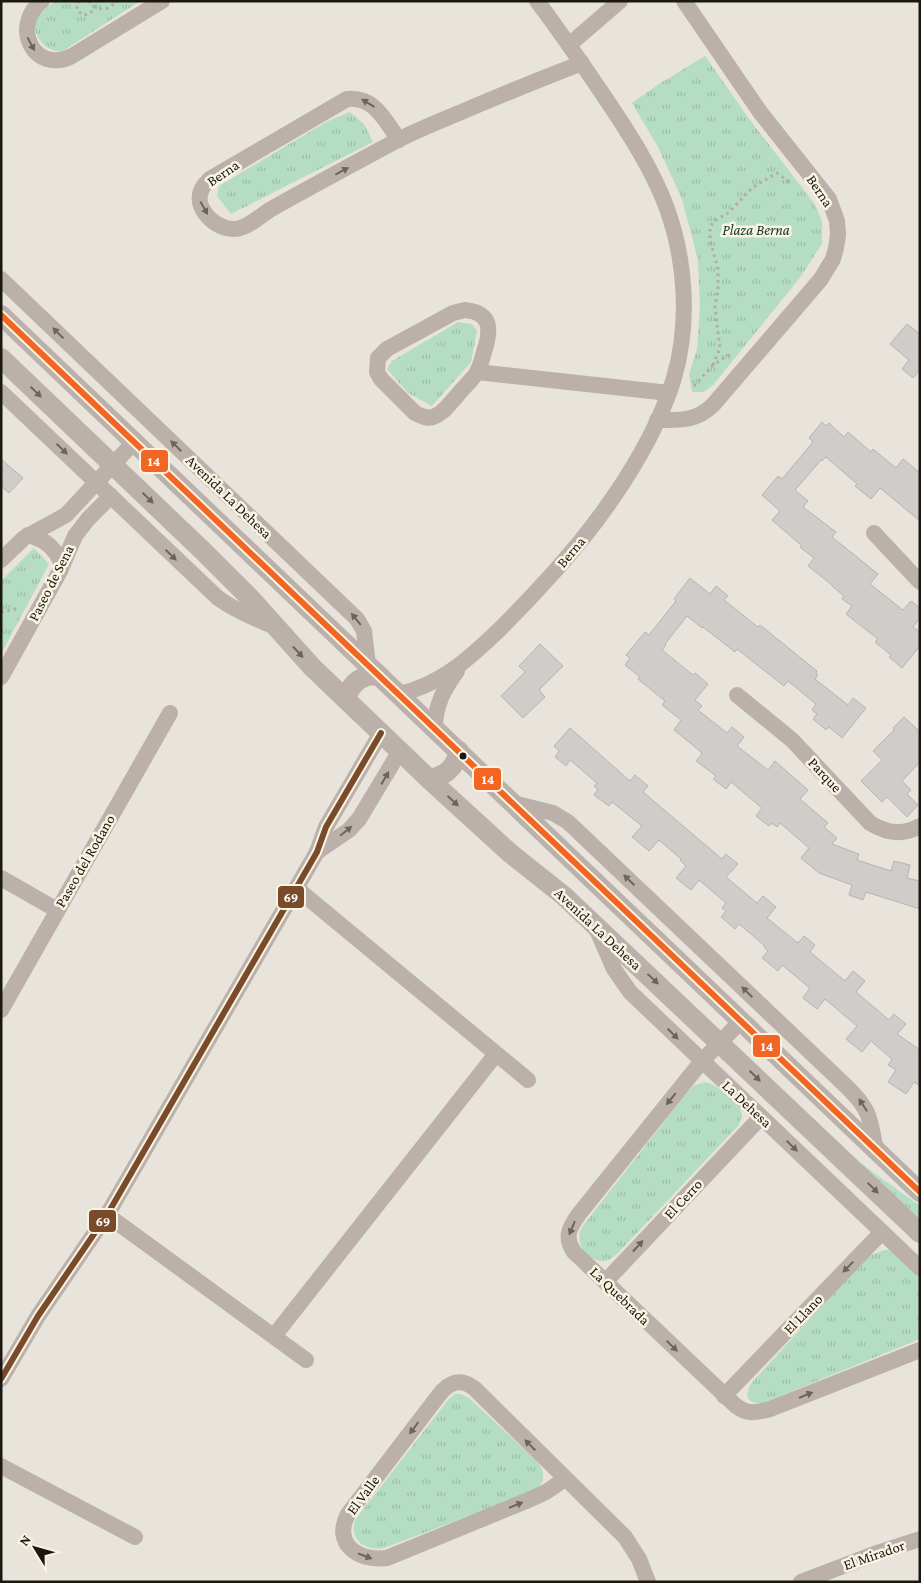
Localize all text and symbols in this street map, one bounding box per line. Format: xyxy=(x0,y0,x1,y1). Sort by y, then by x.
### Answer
one-way arrow xyxy=(27,36,35,51)
one-way arrow xyxy=(361,99,375,108)
street label: Berna xyxy=(204,157,242,189)
one-way arrow xyxy=(334,167,349,175)
street label: Berna xyxy=(804,172,836,210)
one-way arrow xyxy=(199,201,208,214)
park label: Plaza Berna xyxy=(722,222,790,238)
one-way arrow xyxy=(52,327,64,339)
one-way arrow xyxy=(30,386,42,398)
one-way arrow xyxy=(170,440,182,452)
one-way arrow xyxy=(56,443,68,455)
line badge: 14 xyxy=(140,449,169,473)
street label: Avenida La Dehesa xyxy=(183,452,275,542)
text: 14 xyxy=(148,453,161,469)
one-way arrow xyxy=(142,492,154,504)
street label: Berna xyxy=(554,533,588,571)
street label: Paseo de Sena xyxy=(25,542,77,624)
one-way arrow xyxy=(165,548,177,560)
one-way arrow xyxy=(350,612,361,625)
one-way arrow xyxy=(292,646,304,658)
unlabelled marker xyxy=(458,751,468,761)
street label: Parque xyxy=(804,754,845,797)
line badge: 14 xyxy=(473,767,502,791)
one-way arrow xyxy=(380,771,389,784)
text: 14 xyxy=(482,771,495,787)
one-way arrow xyxy=(446,795,458,807)
street label: Paseo del Rodano xyxy=(52,812,118,910)
one-way arrow xyxy=(339,826,352,837)
one-way arrow xyxy=(624,874,636,886)
line badge: 69 xyxy=(277,885,305,909)
street label: Avenida La Dehesa xyxy=(551,885,645,973)
text: 69 xyxy=(284,889,298,905)
one-way arrow xyxy=(646,973,658,985)
one-way arrow xyxy=(742,986,754,998)
one-way arrow xyxy=(667,1028,679,1040)
line badge: 14 xyxy=(752,1034,781,1058)
text: 14 xyxy=(761,1038,774,1054)
one-way arrow xyxy=(749,1070,761,1082)
street label: La Dehesa xyxy=(719,1077,775,1131)
one-way arrow xyxy=(666,1093,677,1106)
one-way arrow xyxy=(858,1098,868,1112)
one-way arrow xyxy=(785,1140,797,1152)
street label: El Cerro xyxy=(661,1176,705,1222)
one-way arrow xyxy=(867,1182,879,1194)
line badge: 69 xyxy=(88,1209,117,1233)
text: 69 xyxy=(96,1213,110,1229)
one-way arrow xyxy=(568,1220,575,1235)
one-way arrow xyxy=(632,1241,644,1253)
one-way arrow xyxy=(842,1261,854,1273)
street label: La Quebrada xyxy=(587,1264,653,1328)
street label: El Llano xyxy=(780,1291,826,1337)
one-way arrow xyxy=(666,1340,678,1352)
one-way arrow xyxy=(798,1391,813,1398)
one-way arrow xyxy=(409,1421,420,1434)
one-way arrow xyxy=(525,1439,537,1451)
street label: El Valle xyxy=(344,1472,383,1518)
one-way arrow xyxy=(509,1501,523,1509)
north arrow xyxy=(10,1523,60,1573)
text: N xyxy=(15,1531,34,1549)
street label: El Mirador xyxy=(841,1537,907,1573)
one-way arrow xyxy=(358,1552,373,1560)

